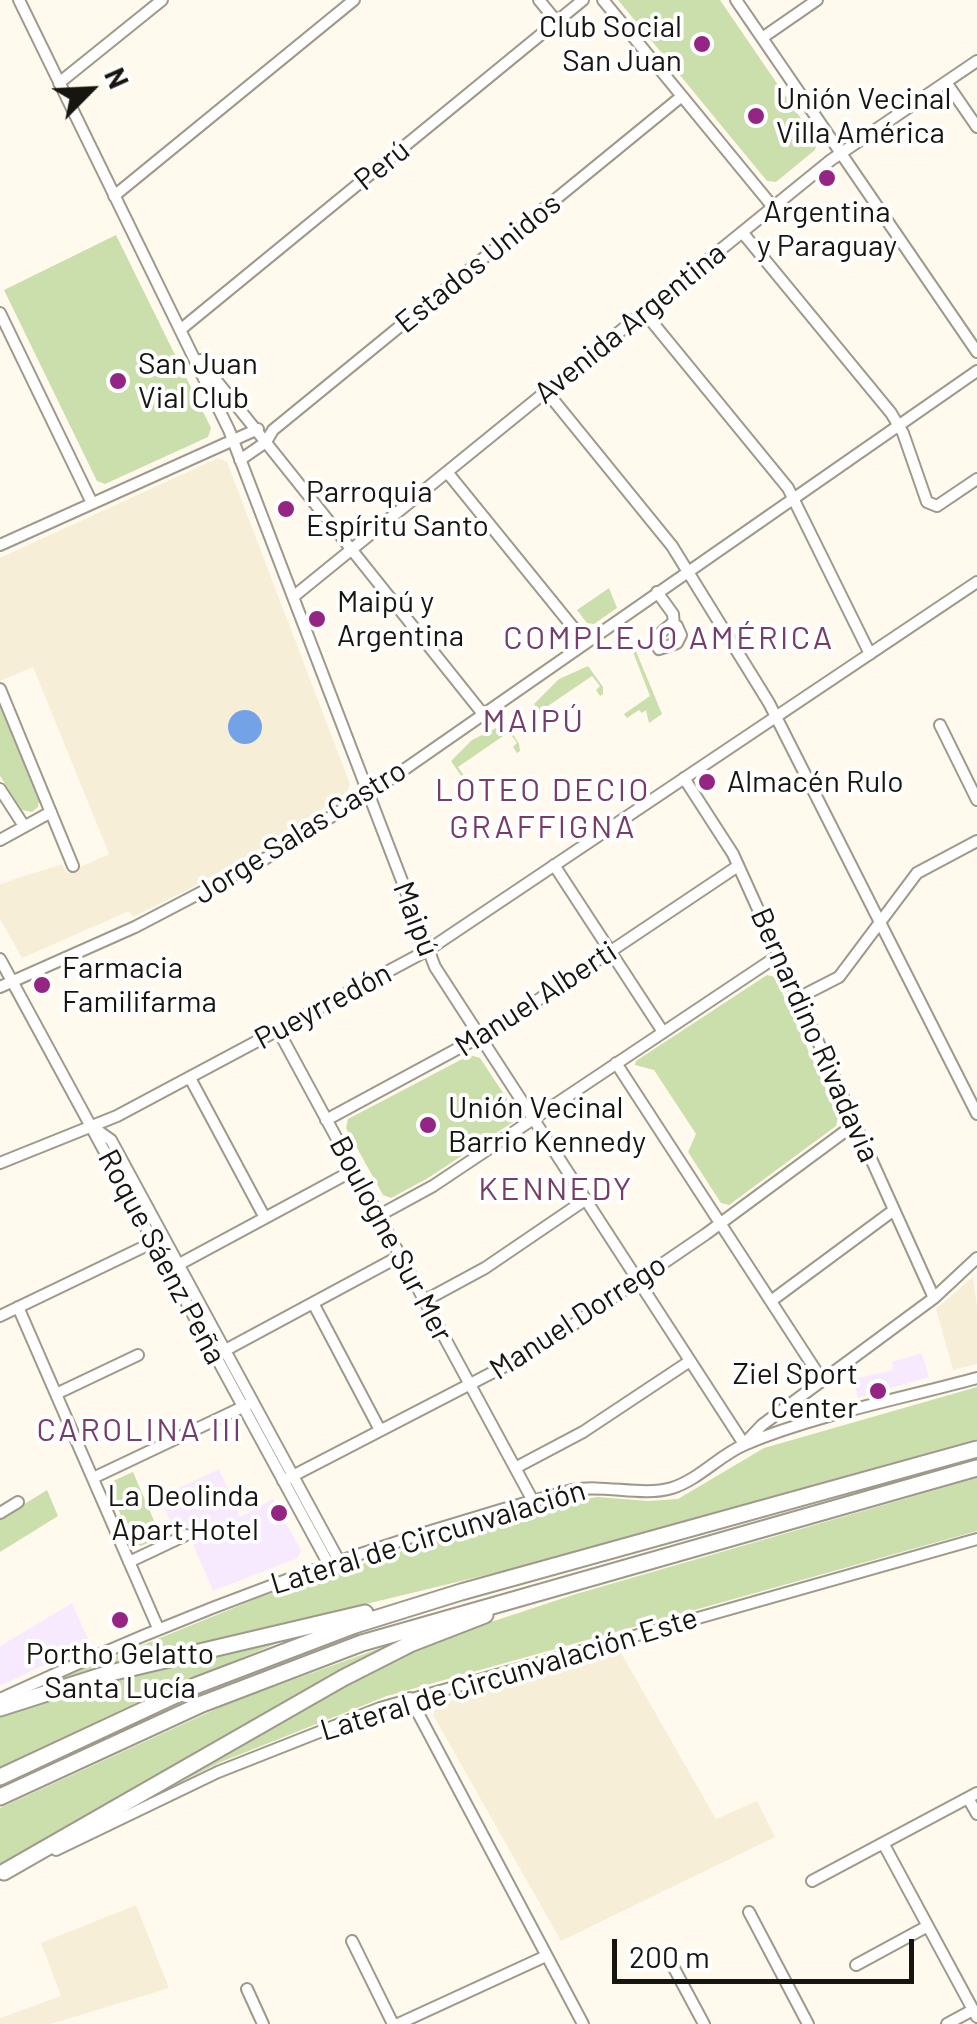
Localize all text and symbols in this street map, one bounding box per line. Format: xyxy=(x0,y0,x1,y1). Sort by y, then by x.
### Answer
place label: Club Social San Juan xyxy=(539,9,682,80)
marker: Club Social San Juan xyxy=(691,33,713,55)
north arrow xyxy=(40,40,140,140)
text: N xyxy=(98,62,137,93)
place label: Unión Vecinal Villa América xyxy=(776,81,951,152)
marker: Unión Vecinal Villa América xyxy=(745,105,767,127)
street label: Perú xyxy=(347,132,417,198)
marker: Argentina y Paraguay xyxy=(816,167,838,189)
street label: Estados Unidos xyxy=(388,185,568,341)
place label: Argentina y Paraguay xyxy=(757,194,897,264)
street label: Avenida Argentina xyxy=(527,235,733,411)
place label: San Juan Vial Club xyxy=(138,346,258,416)
marker: San Juan Vial Club xyxy=(107,370,129,392)
place label: Parroquia Espíritu Santo xyxy=(306,474,489,544)
marker: Parroquia Espíritu Santo xyxy=(275,498,297,520)
place label: Maipú y Argentina xyxy=(337,584,464,654)
marker: Maipú y Argentina xyxy=(306,608,328,630)
district label: COMPLEJO AMÉRICA xyxy=(503,619,835,657)
district label: MAIPÚ xyxy=(483,702,585,740)
street label: Jorge Salas Castro xyxy=(187,752,413,912)
place label: Almacén Rulo xyxy=(727,764,904,800)
district label: LOTEO DECIO GRAFFIGNA xyxy=(435,771,651,846)
marker: Almacén Rulo xyxy=(696,771,718,793)
street label: Maipú xyxy=(385,877,447,961)
street label: Bernardino Rivadavia xyxy=(743,902,887,1168)
street label: Manuel Alberti xyxy=(449,933,623,1065)
place label: Farmacia Familifarma xyxy=(62,950,217,1020)
street label: Pueyrredón xyxy=(249,955,397,1057)
marker: Farmacia Familifarma xyxy=(31,974,53,996)
place label: Unión Vecinal Barrio Kennedy xyxy=(448,1090,646,1160)
marker: Unión Vecinal Barrio Kennedy xyxy=(417,1114,439,1136)
street label: Boulogne Sur Mer xyxy=(322,1130,460,1348)
street label: Roque Sáenz Peña xyxy=(90,1143,234,1371)
district label: KENNEDY xyxy=(478,1170,634,1208)
street label: Manuel Dorrego xyxy=(483,1247,673,1387)
place label: Ziel Sport Center xyxy=(733,1356,858,1426)
marker: Ziel Sport Center xyxy=(867,1380,889,1402)
district label: CAROLINA III xyxy=(36,1411,244,1449)
street label: Lateral de Circunvalación xyxy=(266,1472,590,1602)
place label: La Deolinda Apart Hotel xyxy=(108,1478,259,1548)
marker: La Deolinda Apart Hotel xyxy=(268,1502,290,1524)
street label: Lateral de Circunvalación Este xyxy=(316,1599,702,1749)
marker: Portho Gelatto Santa Lucía xyxy=(109,1609,131,1631)
place label: Portho Gelatto Santa Lucía xyxy=(26,1636,214,1706)
scale bar xyxy=(617,1919,920,1981)
text: 200 m xyxy=(629,1938,710,1974)

